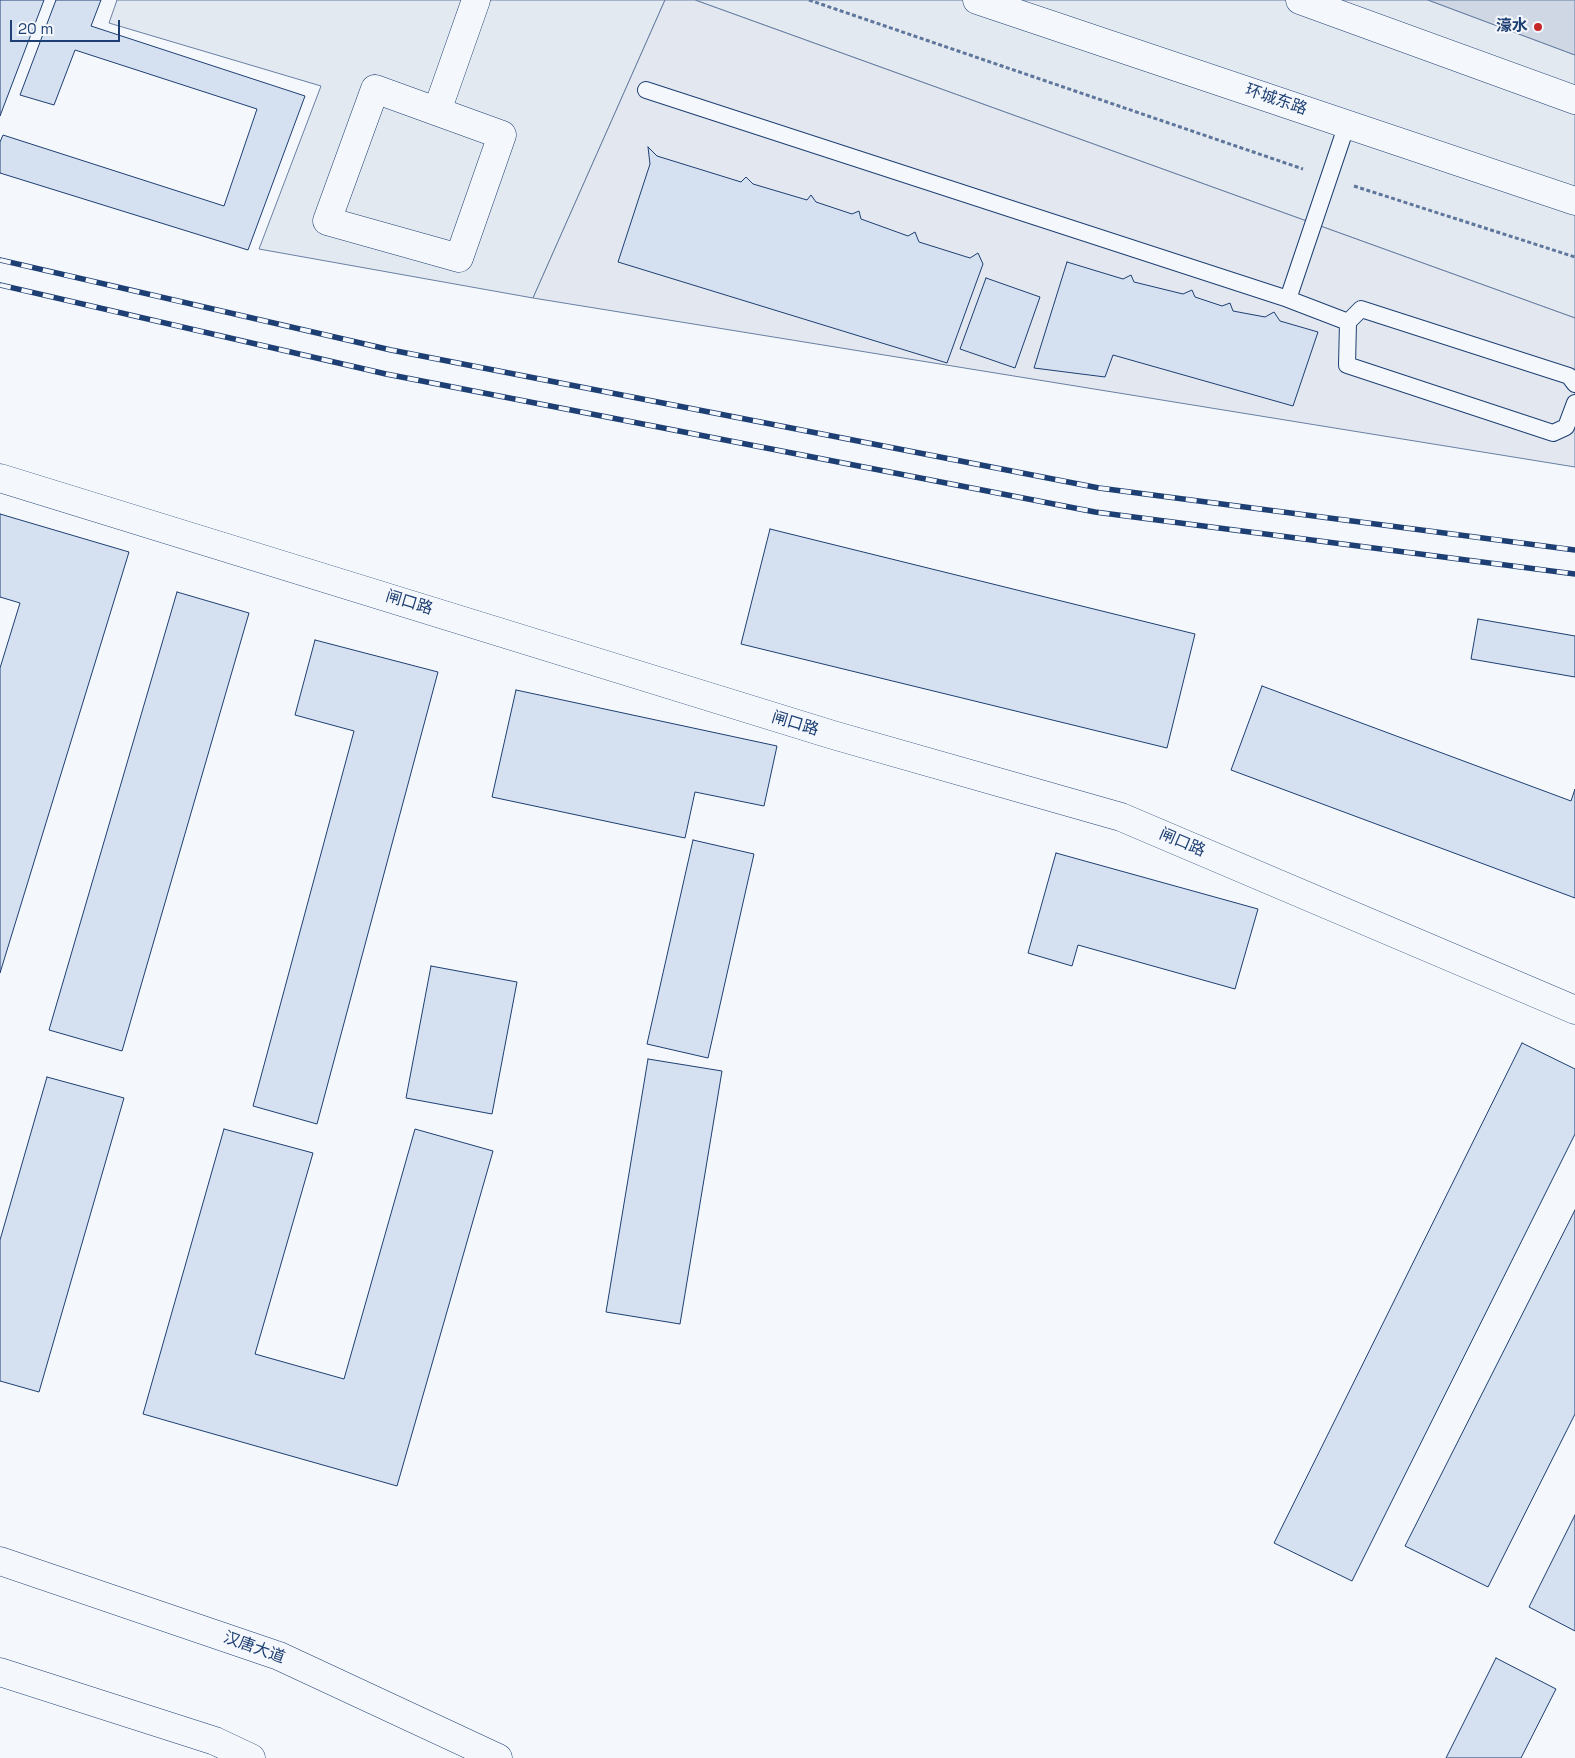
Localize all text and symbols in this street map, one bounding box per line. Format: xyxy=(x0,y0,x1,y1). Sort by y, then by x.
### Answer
scale bar xyxy=(12,10,122,42)
place label: 濠水 xyxy=(1496,17,1528,37)
text: 20 m xyxy=(18,19,53,38)
marker: 濠水 xyxy=(1532,21,1544,33)
street label: 环城东路 xyxy=(1243,81,1309,119)
street label: 闸口路 xyxy=(383,587,435,619)
street label: 闸口路 xyxy=(769,708,821,740)
street label: 闸口路 xyxy=(1156,825,1208,861)
street label: 汉唐大道 xyxy=(221,1628,287,1668)

